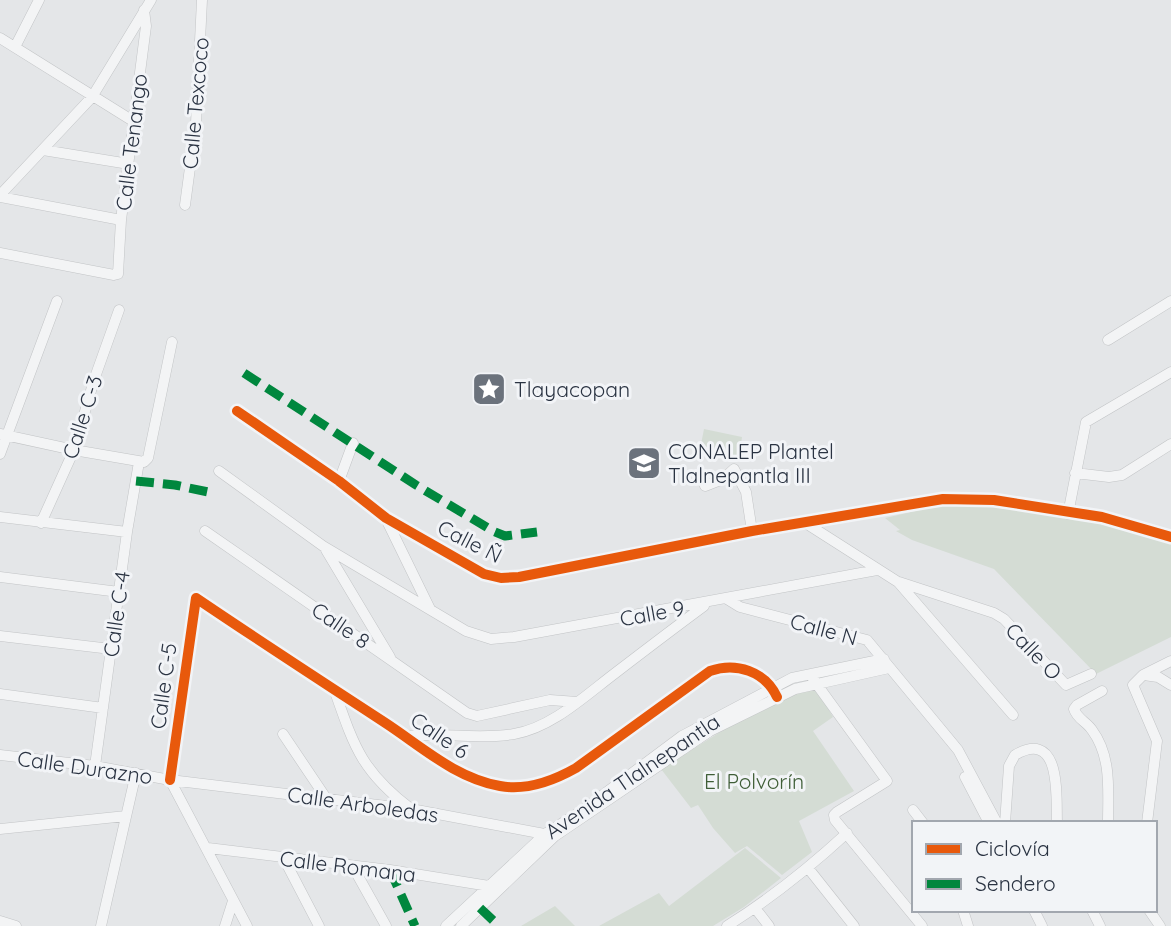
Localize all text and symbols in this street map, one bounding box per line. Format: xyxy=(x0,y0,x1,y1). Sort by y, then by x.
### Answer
street label: Calle Texcoco xyxy=(176,36,214,170)
street label: Calle Tenango xyxy=(110,72,152,212)
place icon: Tlayacopan xyxy=(470,370,508,408)
street label: Calle C-3 xyxy=(56,372,108,462)
place label: Tlayacopan xyxy=(514,376,630,402)
place label: CONALEP Plantel Tlalnepantla III xyxy=(668,438,834,488)
school or university icon: CONALEP Plantel Tlalnepantla III xyxy=(625,444,663,482)
street label: Calle Ñ xyxy=(433,514,507,568)
street label: Calle C-4 xyxy=(97,569,135,659)
street label: Calle 9 xyxy=(618,595,686,631)
street label: Calle 8 xyxy=(307,596,375,654)
street label: Calle N xyxy=(787,608,861,650)
street label: Calle O xyxy=(1000,617,1068,685)
street label: Calle C-5 xyxy=(144,641,182,731)
street label: Calle 6 xyxy=(406,706,474,764)
street label: Avenida Tlalnepantla xyxy=(540,708,724,844)
street label: Calle Durazno xyxy=(16,745,154,789)
park label: El Polvorín xyxy=(704,768,804,794)
street label: Calle Arboledas xyxy=(286,781,440,827)
legend xyxy=(912,821,1157,912)
text: Ciclovía xyxy=(975,835,1050,861)
street label: Calle Romana xyxy=(278,845,418,887)
text: Sendero xyxy=(975,870,1056,896)

